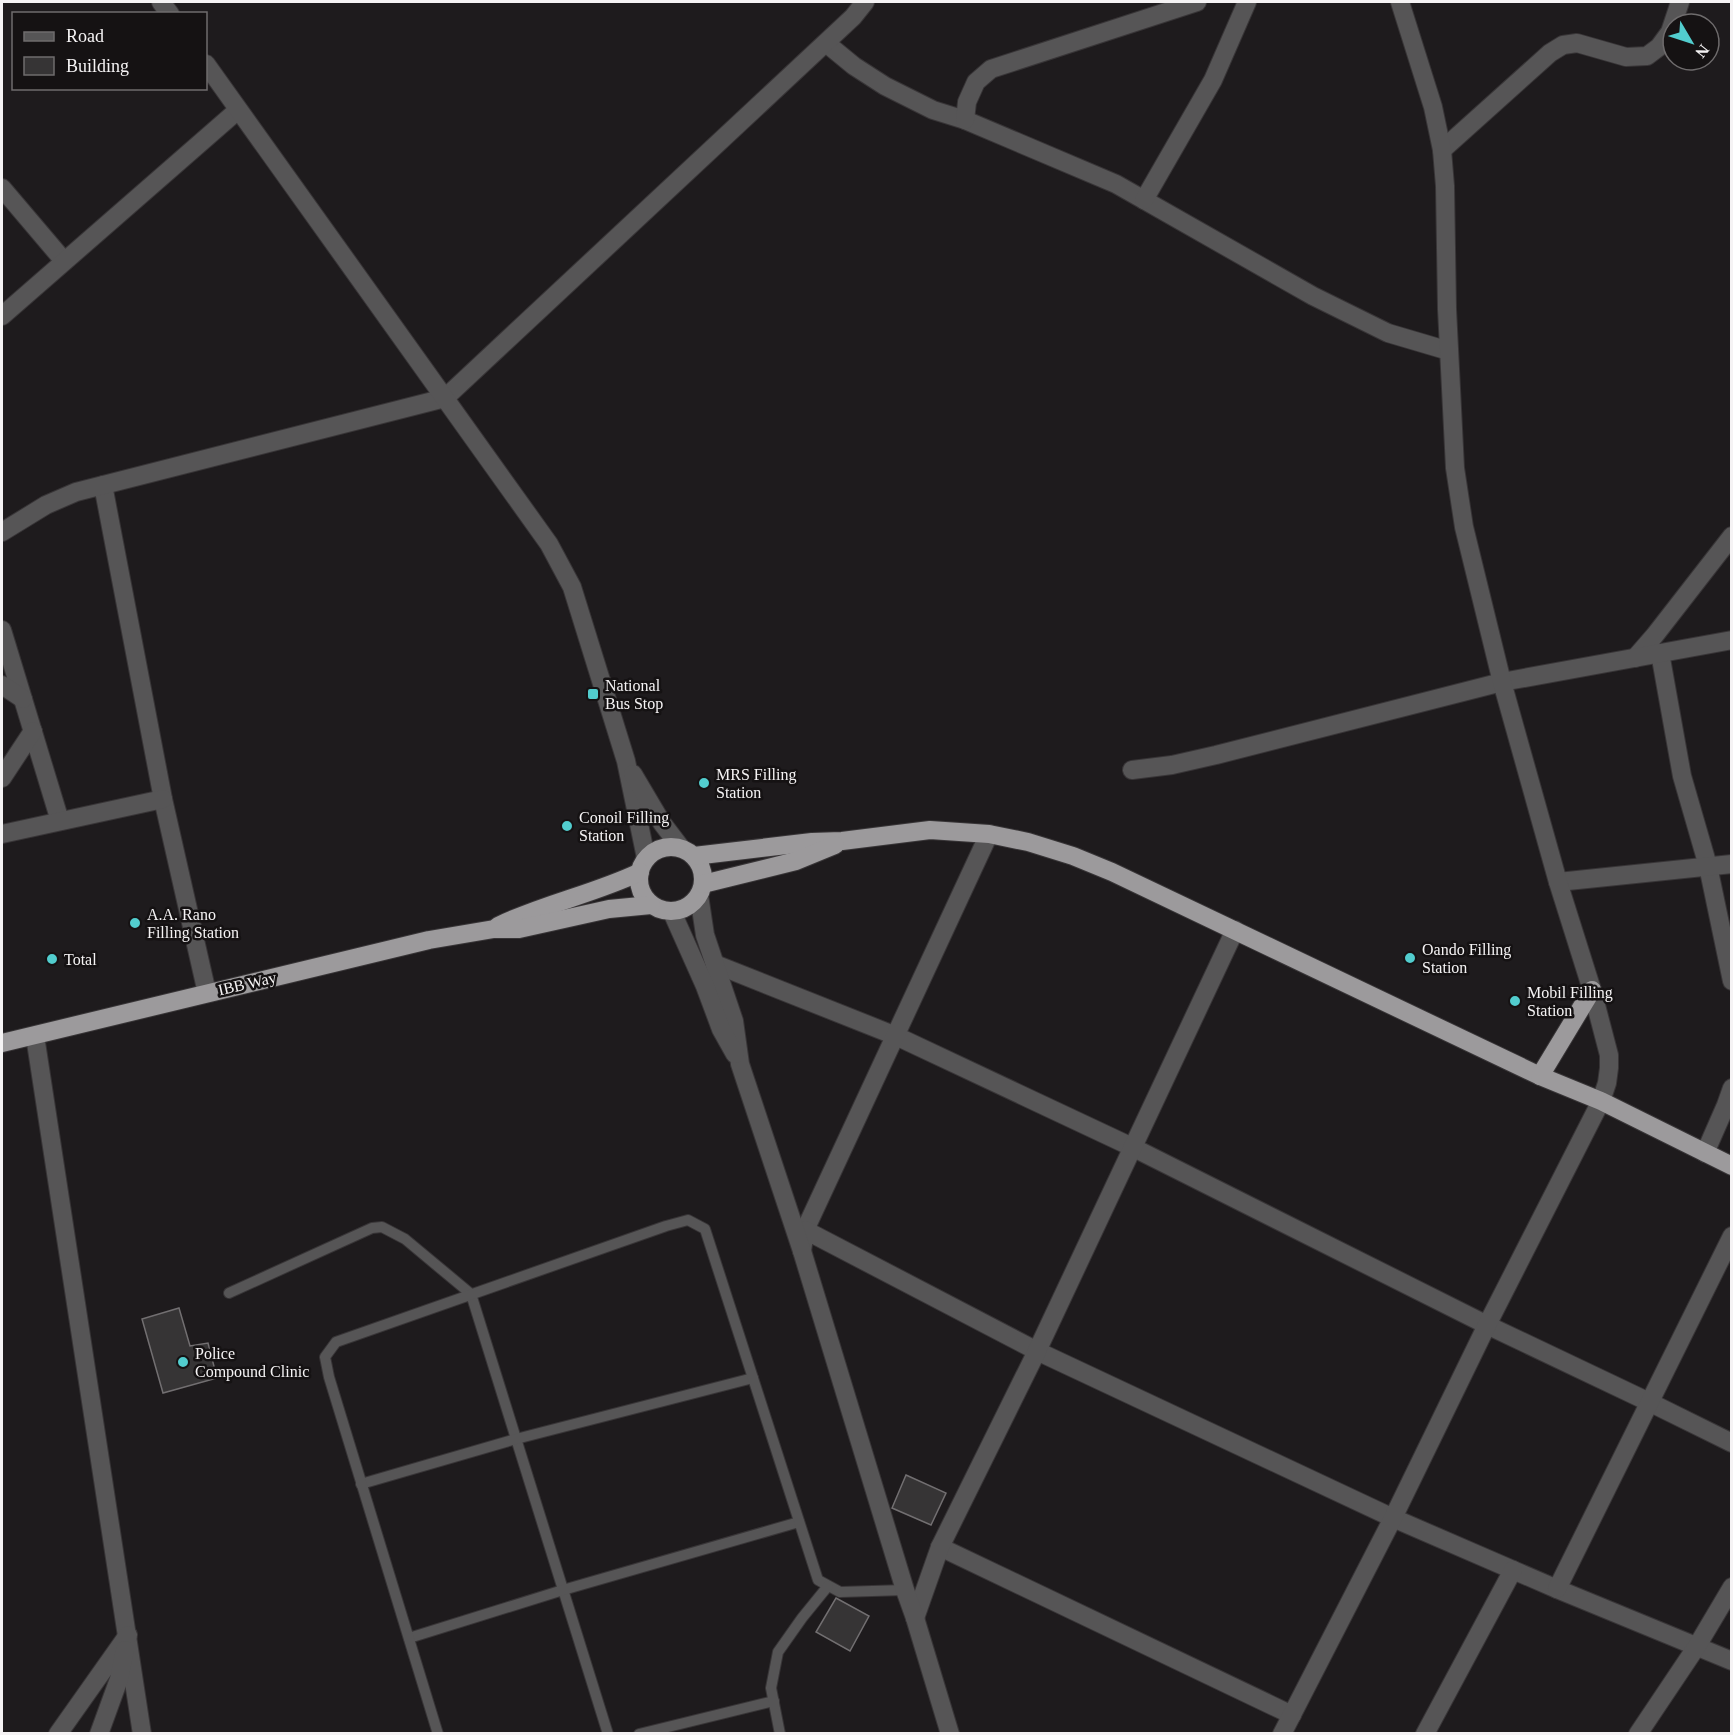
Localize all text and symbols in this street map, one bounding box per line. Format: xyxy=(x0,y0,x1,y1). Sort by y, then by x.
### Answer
legend xyxy=(12,12,207,90)
north arrow xyxy=(1661,12,1721,72)
text: Road xyxy=(66,26,104,46)
text: N xyxy=(1692,41,1713,61)
text: Building xyxy=(66,56,129,76)
place label: National Bus Stop xyxy=(605,677,663,713)
marker: National Bus Stop xyxy=(586,687,600,701)
place label: MRS Filling Station xyxy=(716,766,796,801)
marker: MRS Filling Station xyxy=(697,776,711,790)
place label: Conoil Filling Station xyxy=(579,809,669,844)
marker: Conoil Filling Station xyxy=(560,819,574,833)
place label: A.A. Rano Filling Station xyxy=(147,906,239,942)
marker: A.A. Rano Filling Station xyxy=(128,916,142,930)
place label: Oando Filling Station xyxy=(1422,941,1511,976)
place label: Total xyxy=(64,951,97,968)
marker: Oando Filling Station xyxy=(1403,951,1417,965)
marker: Total xyxy=(45,952,59,966)
street label: IBB Way xyxy=(216,969,278,999)
place label: Mobil Filling Station xyxy=(1527,984,1613,1019)
marker: Mobil Filling Station xyxy=(1508,994,1522,1008)
place label: Police Compound Clinic xyxy=(195,1345,309,1381)
marker: Police Compound Clinic xyxy=(176,1355,190,1369)

